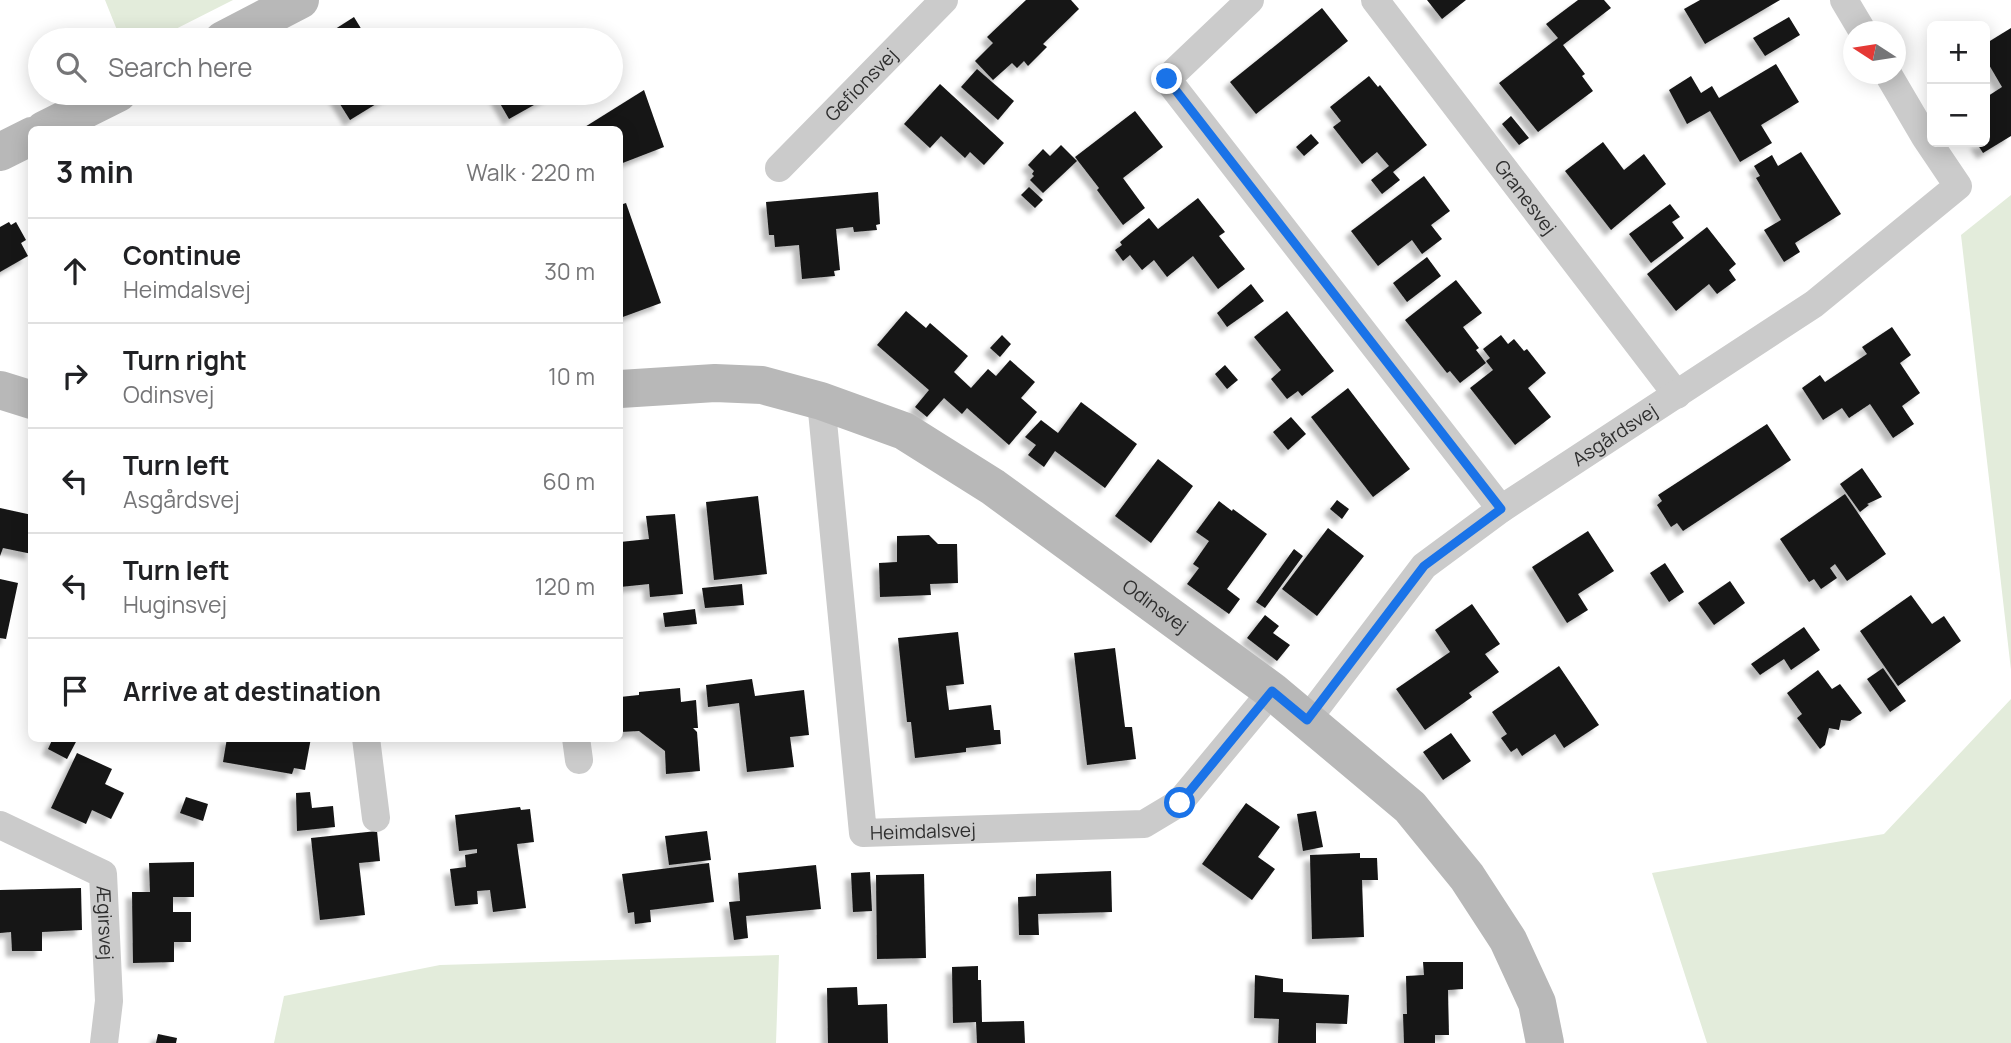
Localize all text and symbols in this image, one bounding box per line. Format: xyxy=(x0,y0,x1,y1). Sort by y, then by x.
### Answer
north arrow xyxy=(1843,21,1906,84)
map controls xyxy=(1927,21,1990,147)
button: + xyxy=(1927,21,1990,84)
search box xyxy=(28,28,623,105)
street label: Gefionsvej xyxy=(819,42,903,127)
icon: search xyxy=(52,48,90,86)
text: Search here xyxy=(108,49,253,85)
route end xyxy=(1151,63,1182,94)
button: − xyxy=(1927,84,1990,147)
text: 3 min xyxy=(56,151,134,192)
street label: Granesvej xyxy=(1489,154,1563,240)
text: Walk · 220 m xyxy=(466,156,595,188)
text: Continue xyxy=(123,237,241,273)
icon: ahead xyxy=(56,252,94,290)
text: 30 m xyxy=(544,255,595,287)
text: Heimdalsvej xyxy=(123,273,251,305)
text: Turn right xyxy=(123,342,247,378)
icon: right xyxy=(56,357,94,395)
text: 10 m xyxy=(548,360,595,392)
text: Odinsvej xyxy=(123,378,214,410)
street label: Asgårdsvej xyxy=(1567,397,1662,472)
text: Turn left xyxy=(123,447,230,483)
icon: left xyxy=(56,462,94,500)
text: 60 m xyxy=(543,465,595,497)
text: Asgårdsvej xyxy=(123,483,240,515)
text: Turn left xyxy=(123,552,230,588)
icon: left xyxy=(56,567,94,605)
text: 120 m xyxy=(535,570,595,602)
street label: Odinsvej xyxy=(1117,573,1194,639)
text: Huginsvej xyxy=(123,588,227,620)
icon: arrive xyxy=(56,672,94,710)
text: Arrive at destination xyxy=(123,673,381,709)
route start xyxy=(1164,787,1195,818)
street label: Heimdalsvej xyxy=(870,816,976,846)
street label: Ægirsvej xyxy=(91,885,120,961)

